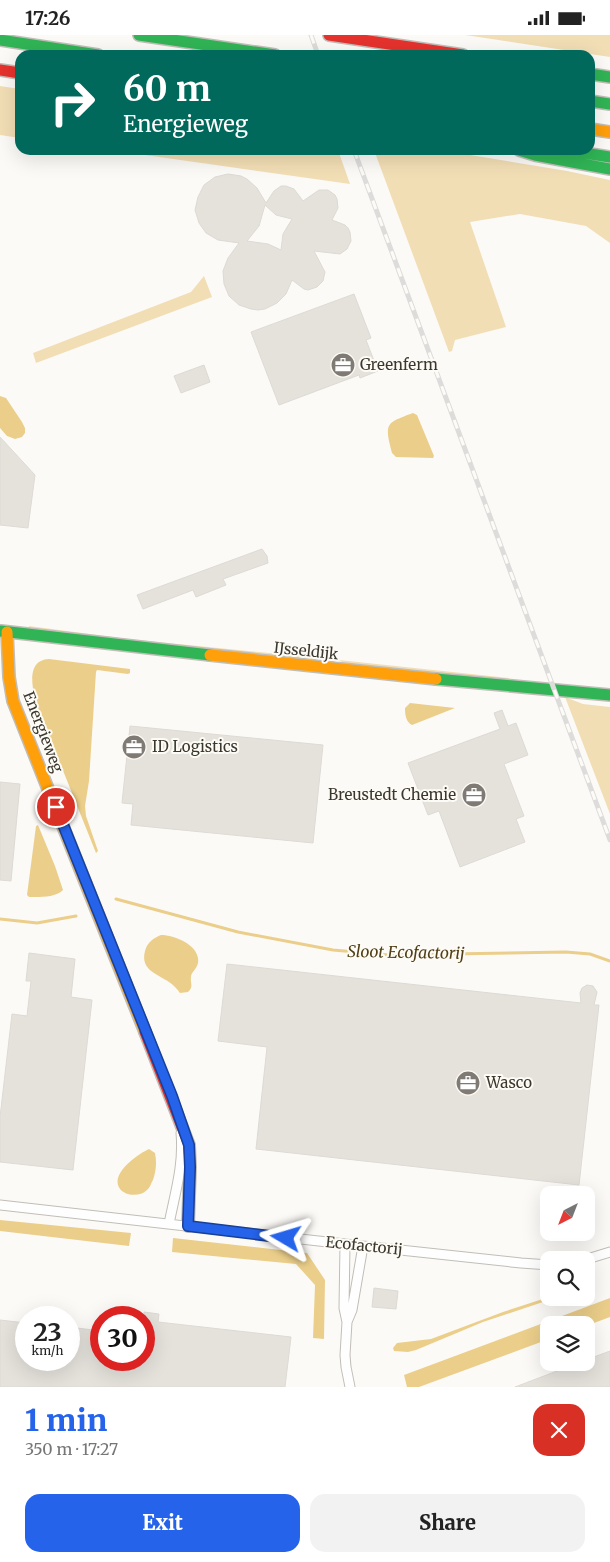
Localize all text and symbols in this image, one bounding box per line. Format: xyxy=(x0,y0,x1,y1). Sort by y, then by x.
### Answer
text: 17:26 xyxy=(25,6,70,30)
text: 60 m xyxy=(123,67,211,111)
icon: right xyxy=(40,70,105,135)
text: Energieweg xyxy=(123,110,248,138)
office icon: Greenferm xyxy=(330,352,356,378)
place label: Greenferm xyxy=(360,355,438,374)
street label: IJsseldijk xyxy=(273,638,340,663)
street label: Energieweg xyxy=(19,689,68,775)
office icon: ID Logistics xyxy=(121,734,147,760)
place label: ID Logistics xyxy=(152,737,238,756)
office icon: Breustedt Chemie xyxy=(461,782,487,808)
place label: Breustedt Chemie xyxy=(328,785,456,804)
pin xyxy=(35,786,77,828)
icon: arrive xyxy=(42,793,70,821)
water label: Sloot Ecofactorij xyxy=(347,941,465,963)
office icon: Wasco xyxy=(455,1070,481,1096)
place label: Wasco xyxy=(485,1073,532,1092)
north arrow xyxy=(540,1186,595,1241)
map controls xyxy=(540,1186,595,1371)
position arrow xyxy=(259,1211,311,1263)
street label: Ecofactorij xyxy=(325,1232,404,1259)
button: search xyxy=(540,1251,595,1306)
speed limit sign: 30 xyxy=(90,1306,155,1371)
text: 23 xyxy=(33,1316,62,1348)
button: layers xyxy=(540,1316,595,1371)
text: km/h xyxy=(32,1343,63,1358)
text: 1 min xyxy=(25,1401,107,1439)
button: close xyxy=(533,1404,585,1456)
text: 350 m · 17:27 xyxy=(25,1439,118,1459)
button: Exit xyxy=(25,1494,300,1552)
button: Share xyxy=(310,1494,585,1552)

